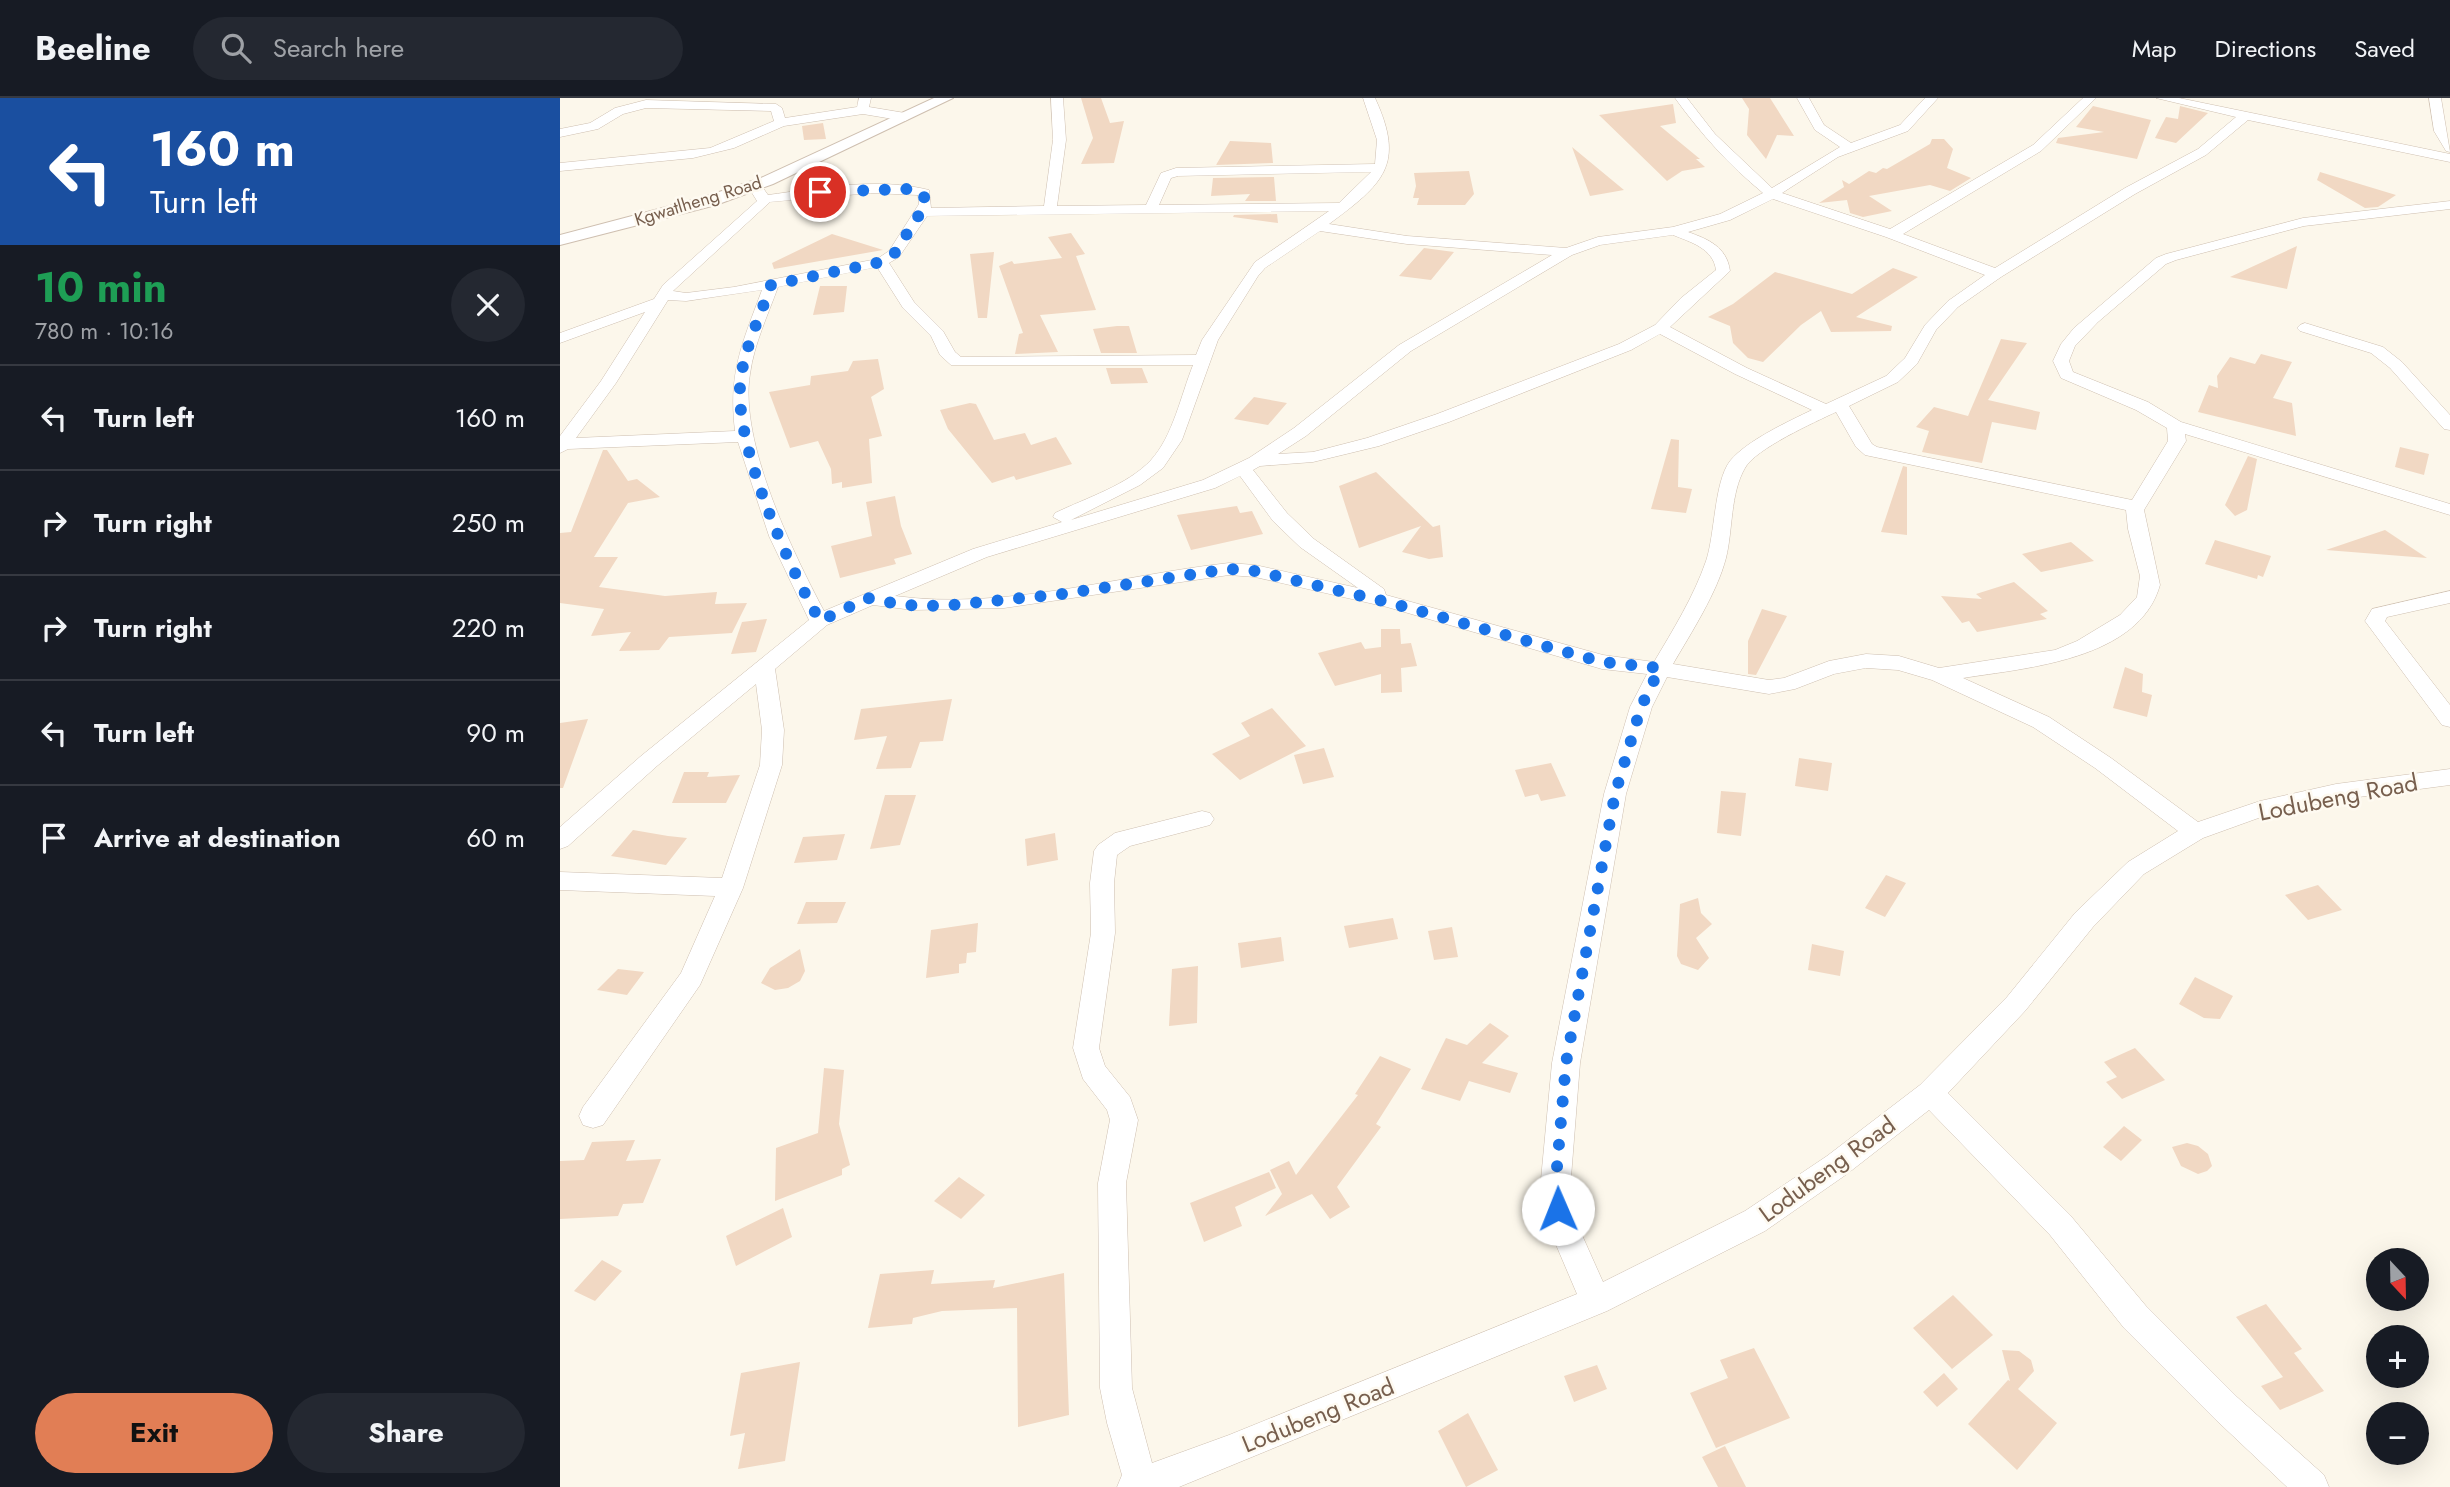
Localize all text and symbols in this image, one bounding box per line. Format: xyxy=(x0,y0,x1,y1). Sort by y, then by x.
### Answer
search box xyxy=(193,17,683,80)
text: Beeline xyxy=(35,25,151,72)
icon: search xyxy=(217,29,255,67)
text: Search here xyxy=(273,29,404,67)
text: Map xyxy=(2132,31,2177,66)
text: Directions xyxy=(2215,31,2316,66)
text: Saved xyxy=(2354,31,2415,66)
text: 160 m xyxy=(150,114,295,184)
icon: left xyxy=(35,126,126,217)
pin xyxy=(790,162,850,222)
street label: Kgwatlheng Road xyxy=(631,169,765,233)
icon: arrive xyxy=(801,173,839,211)
text: Turn left xyxy=(150,179,257,225)
text: 10 min xyxy=(35,257,167,318)
button: close xyxy=(451,268,525,342)
text: 780 m · 10:16 xyxy=(35,314,174,348)
icon: left xyxy=(35,399,73,437)
text: Turn left xyxy=(94,399,194,437)
text: 160 m xyxy=(455,399,525,437)
icon: right xyxy=(35,504,73,542)
text: Turn right xyxy=(94,504,212,542)
text: 250 m xyxy=(452,504,525,542)
icon: right xyxy=(35,609,73,647)
text: Turn right xyxy=(94,609,212,647)
text: 220 m xyxy=(452,609,525,647)
icon: left xyxy=(35,714,73,752)
text: Turn left xyxy=(94,714,194,752)
text: 90 m xyxy=(466,714,525,752)
street label: Lodubeng Road xyxy=(2255,764,2421,830)
icon: arrive xyxy=(35,819,73,857)
text: Arrive at destination xyxy=(94,819,341,857)
text: 60 m xyxy=(466,819,525,857)
street label: Lodubeng Road xyxy=(1751,1107,1903,1231)
position arrow xyxy=(1521,1172,1595,1246)
north arrow xyxy=(2366,1248,2429,1311)
map controls xyxy=(2366,1248,2429,1465)
button: + xyxy=(2366,1325,2429,1388)
street label: Lodubeng Road xyxy=(1237,1369,1399,1461)
button: Exit xyxy=(35,1393,273,1473)
button: Share xyxy=(287,1393,525,1473)
button: − xyxy=(2366,1402,2429,1465)

